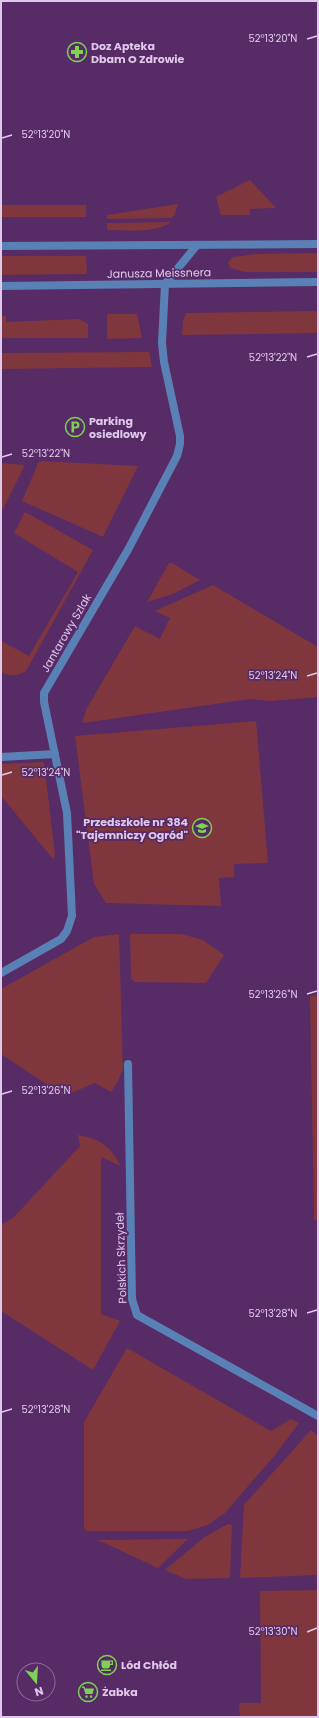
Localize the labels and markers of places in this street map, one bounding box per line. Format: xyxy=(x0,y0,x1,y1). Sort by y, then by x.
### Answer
place label: Doz Apteka Dbam O Zdrowie xyxy=(91,38,184,67)
pharmacy icon: Doz Apteka Dbam O Zdrowie xyxy=(66,41,88,63)
place label: Parking osiedlowy xyxy=(89,413,146,442)
parking icon: Parking osiedlowy xyxy=(64,416,86,438)
place label: Przedszkole nr 384 "Tajemniczy Ogród" xyxy=(76,814,189,843)
school or university icon: Przedszkole nr 384 "Tajemniczy Ogród" xyxy=(191,817,213,839)
cafe icon: Lód Chłód xyxy=(96,1654,118,1676)
place label: Lód Chłód xyxy=(121,1657,177,1673)
supermarket icon: Żabka xyxy=(77,1681,99,1703)
place label: Żabka xyxy=(102,1684,138,1700)

